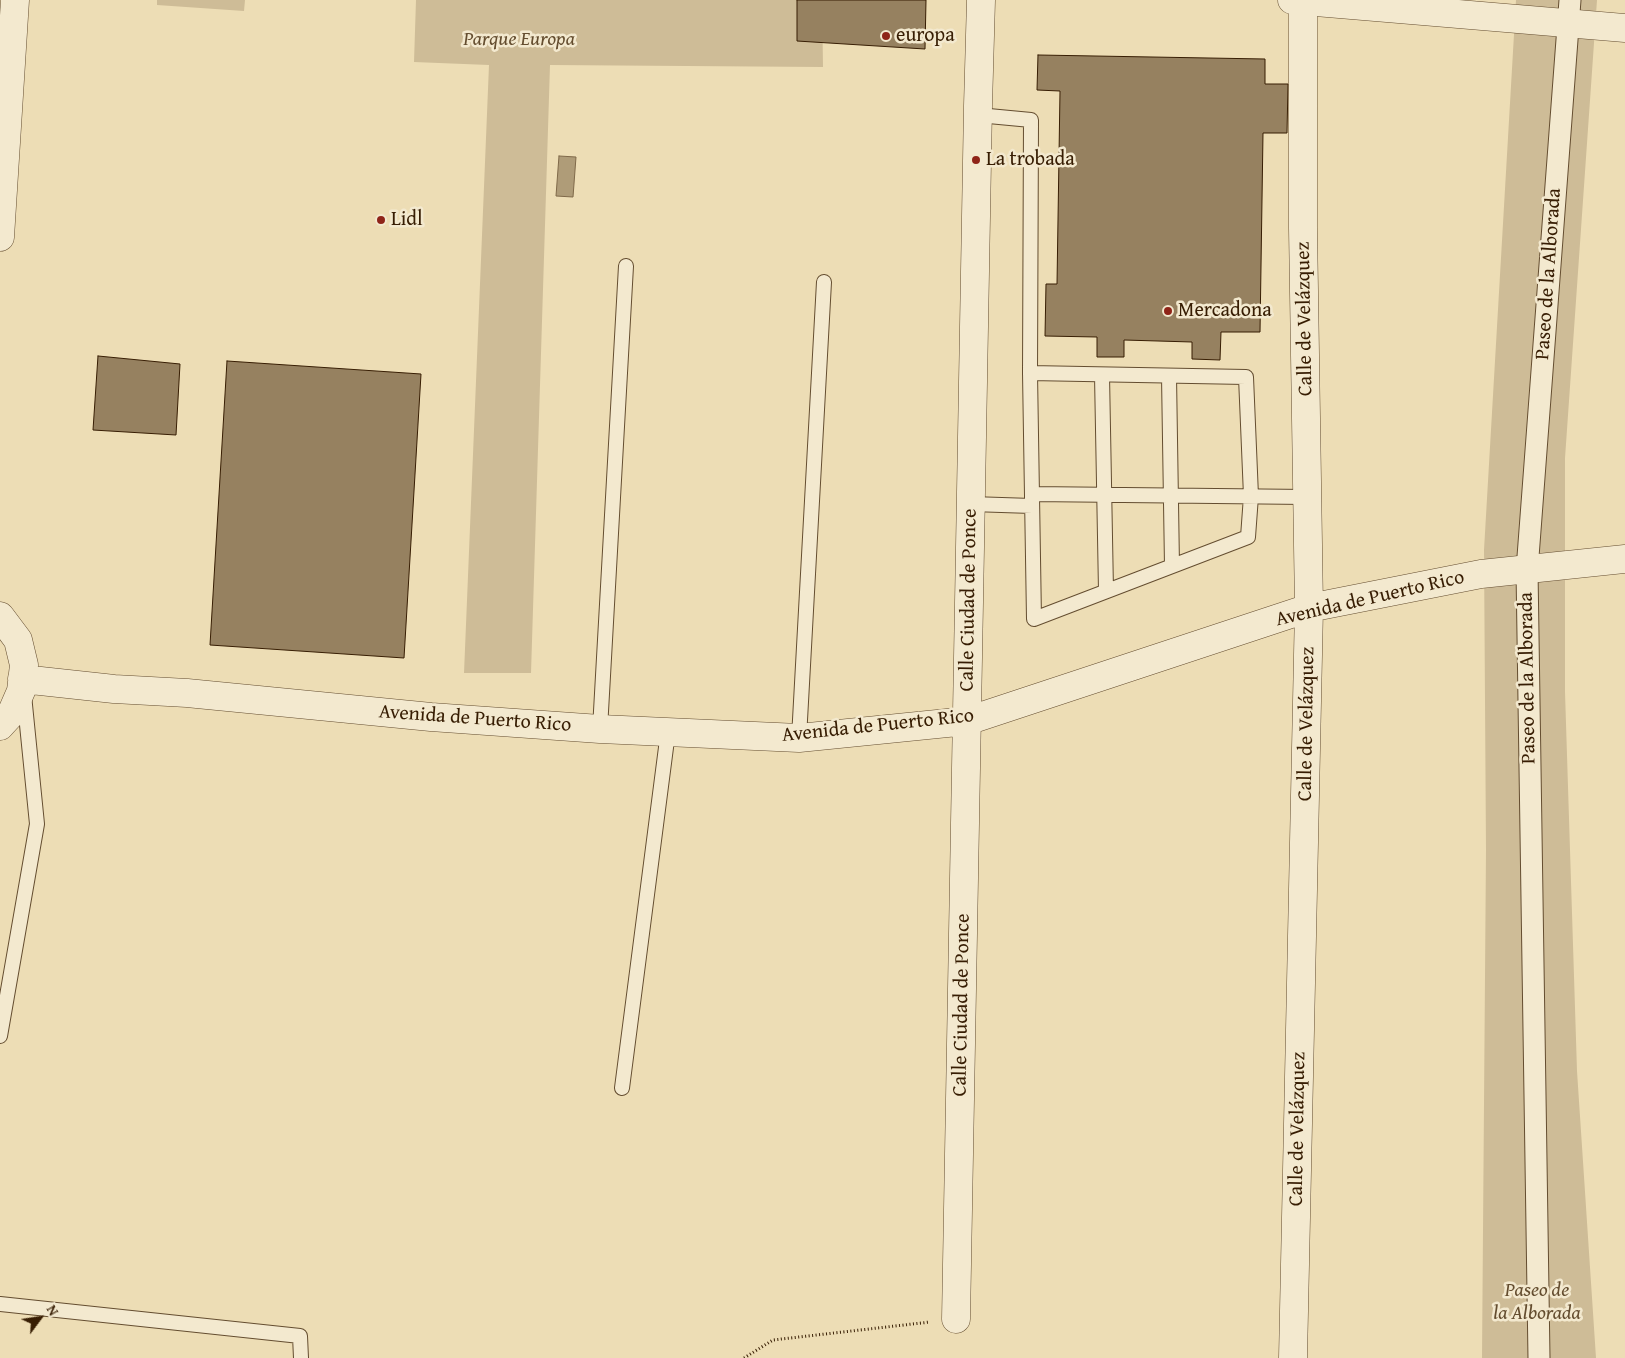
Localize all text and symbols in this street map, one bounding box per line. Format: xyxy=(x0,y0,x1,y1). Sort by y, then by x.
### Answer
place label: europa xyxy=(896,24,955,48)
park label: Parque Europa xyxy=(463,28,575,52)
marker: europa xyxy=(880,30,892,42)
place label: La trobada xyxy=(986,148,1075,172)
marker: La trobada xyxy=(970,154,982,166)
street label: Paseo de la Alborada xyxy=(1531,187,1567,361)
place label: Lidl xyxy=(391,208,423,232)
marker: Lidl xyxy=(375,214,387,226)
street label: Calle de Velázquez xyxy=(1292,242,1318,396)
place label: Mercadona xyxy=(1178,299,1272,323)
marker: Mercadona xyxy=(1162,305,1174,317)
street label: Calle Ciudad de Ponce xyxy=(955,508,983,692)
street label: Avenida de Puerto Rico xyxy=(1273,566,1467,632)
street label: Paseo de la Alborada xyxy=(1515,592,1541,764)
street label: Calle de Velázquez xyxy=(1294,647,1320,801)
street label: Avenida de Puerto Rico xyxy=(378,700,572,738)
street label: Avenida de Puerto Rico xyxy=(781,704,975,748)
street label: Calle Ciudad de Ponce xyxy=(948,913,976,1097)
street label: Calle de Velázquez xyxy=(1285,1052,1311,1206)
park label: Paseo de la Alborada xyxy=(1493,1279,1581,1326)
north arrow xyxy=(15,1293,65,1343)
text: N xyxy=(42,1301,64,1319)

